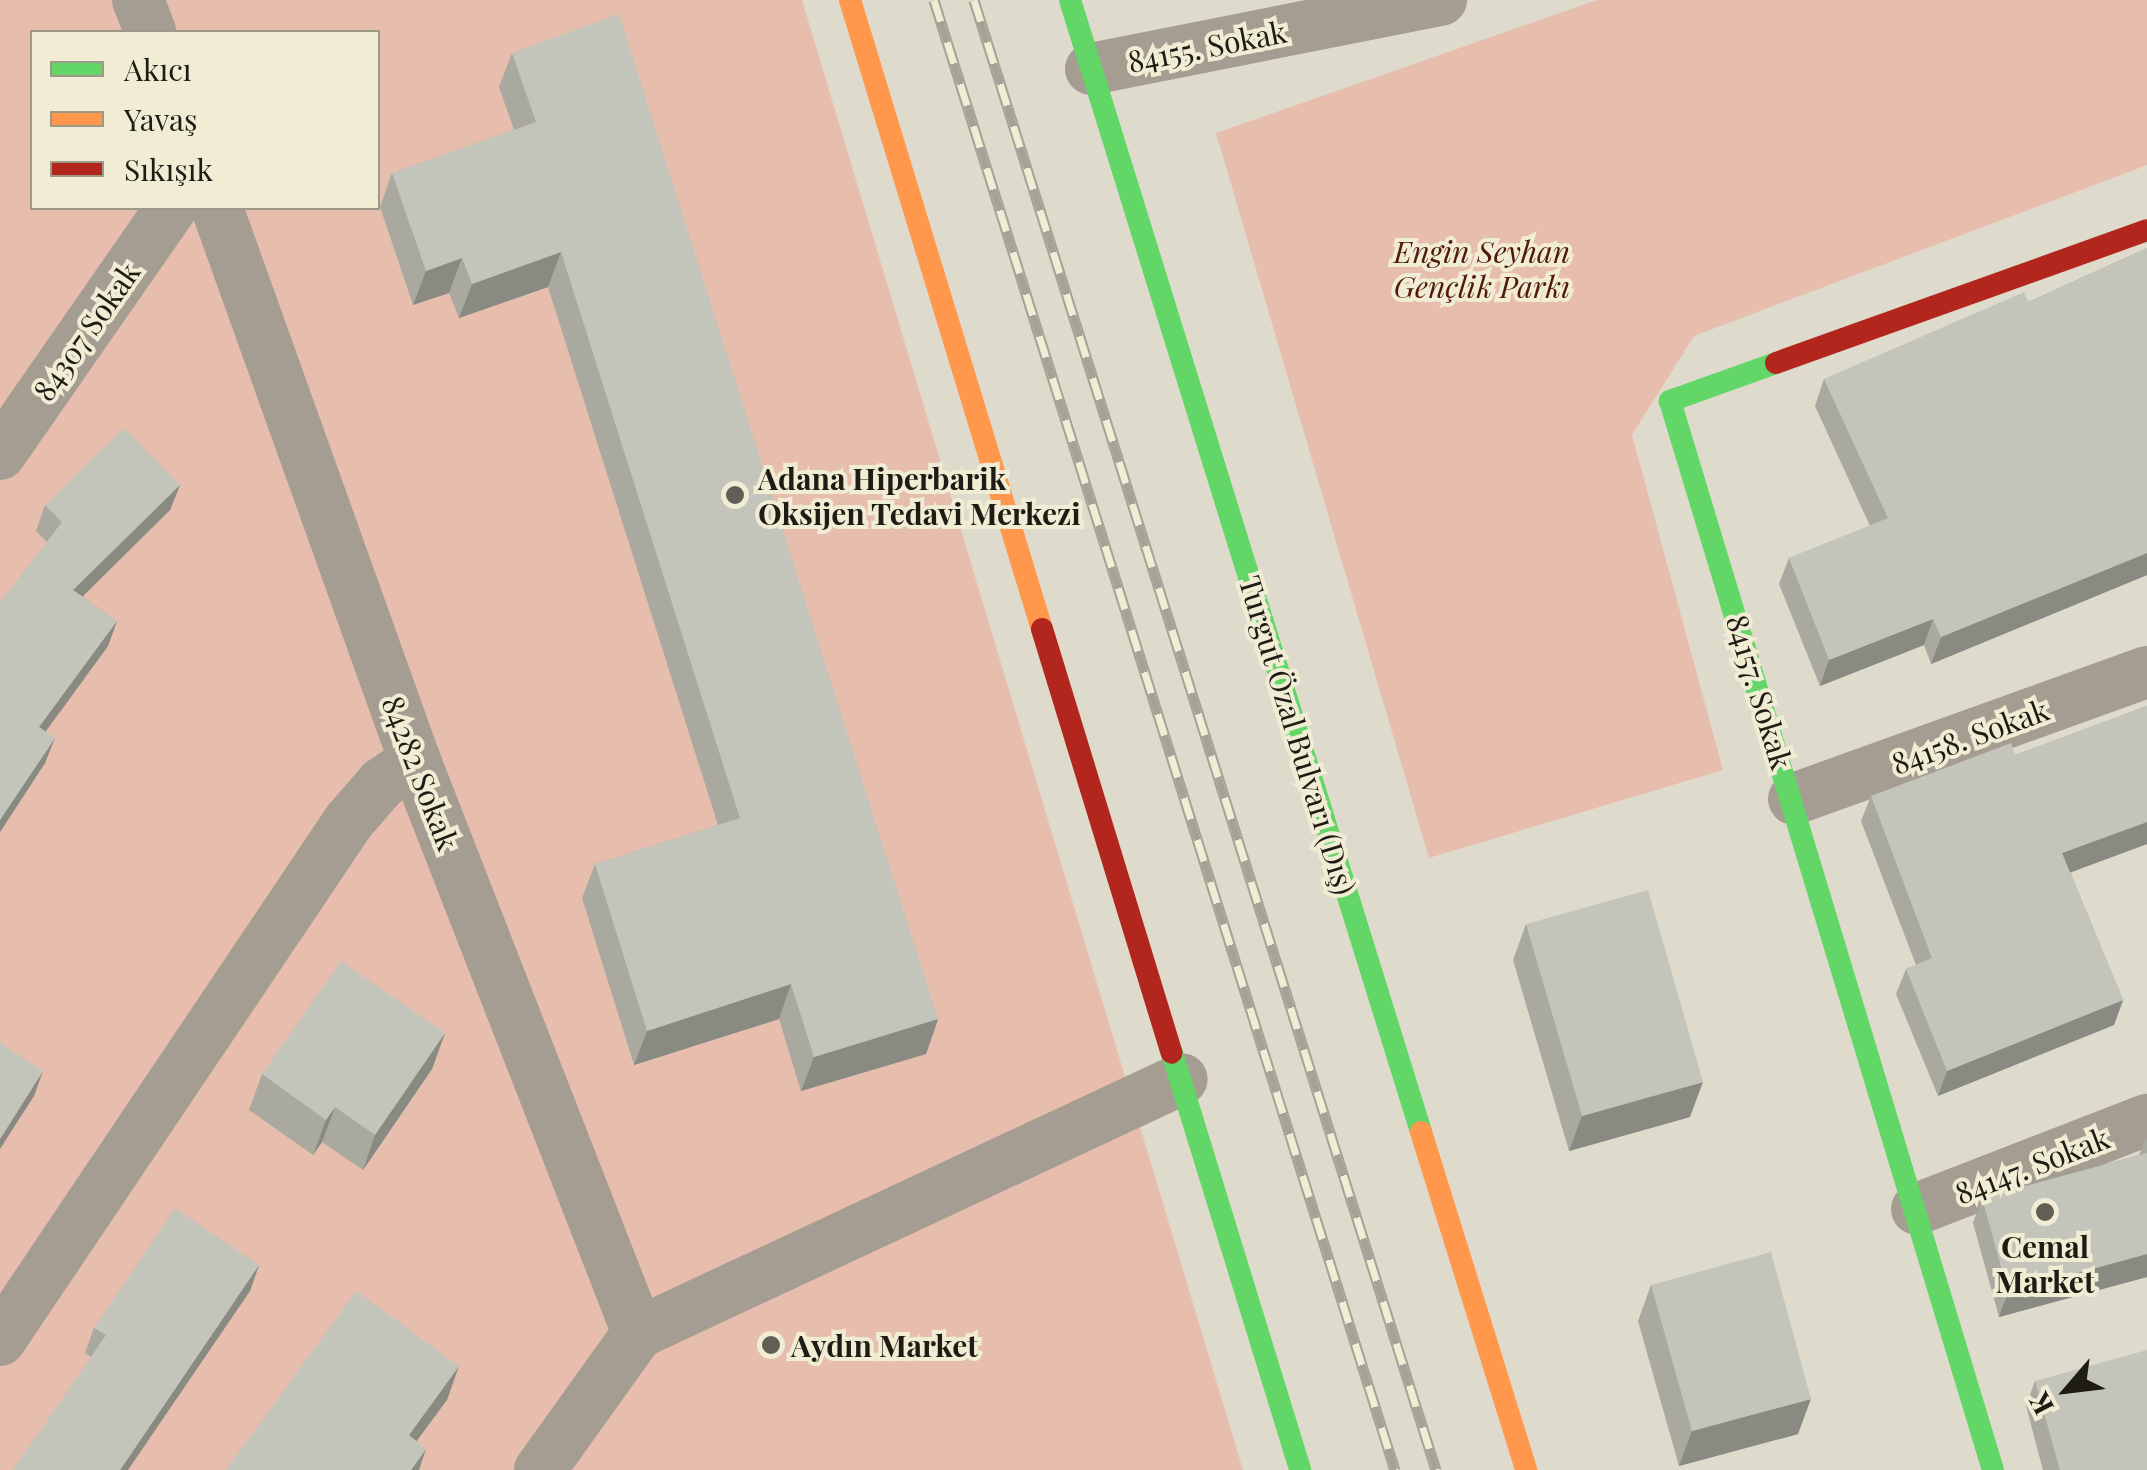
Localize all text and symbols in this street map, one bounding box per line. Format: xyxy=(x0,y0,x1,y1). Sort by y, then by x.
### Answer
street label: 84155. Sokak xyxy=(1125,13,1289,79)
legend xyxy=(30,30,380,210)
text: Akıcı xyxy=(124,49,192,89)
text: Yavaş xyxy=(124,99,197,139)
text: Sıkışık xyxy=(124,149,213,189)
park label: Engin Seyhan Gençlik Parkı xyxy=(1394,233,1570,304)
street label: 84307 Sokak xyxy=(25,255,147,407)
place label: Adana Hiperbarik Oksijen Tedavi Merkezi xyxy=(758,460,1081,530)
marker: Adana Hiperbarik Oksijen Tedavi Merkezi xyxy=(722,482,748,508)
street label: Turgut Özal Bulvarı (Dış) xyxy=(1232,571,1364,899)
street label: 84157. Sokak xyxy=(1719,610,1801,774)
street label: 84282 Sokak xyxy=(375,691,467,855)
street label: 84158. Sokak xyxy=(1887,691,2053,781)
street label: 84147. Sokak xyxy=(1950,1119,2114,1211)
marker: Cemal Market xyxy=(2034,1201,2056,1223)
place label: Cemal Market xyxy=(1996,1228,2094,1298)
place label: Aydın Market xyxy=(791,1327,978,1363)
marker: Aydın Market xyxy=(760,1334,782,1356)
north arrow xyxy=(2017,1340,2117,1440)
text: K xyxy=(2019,1387,2061,1422)

